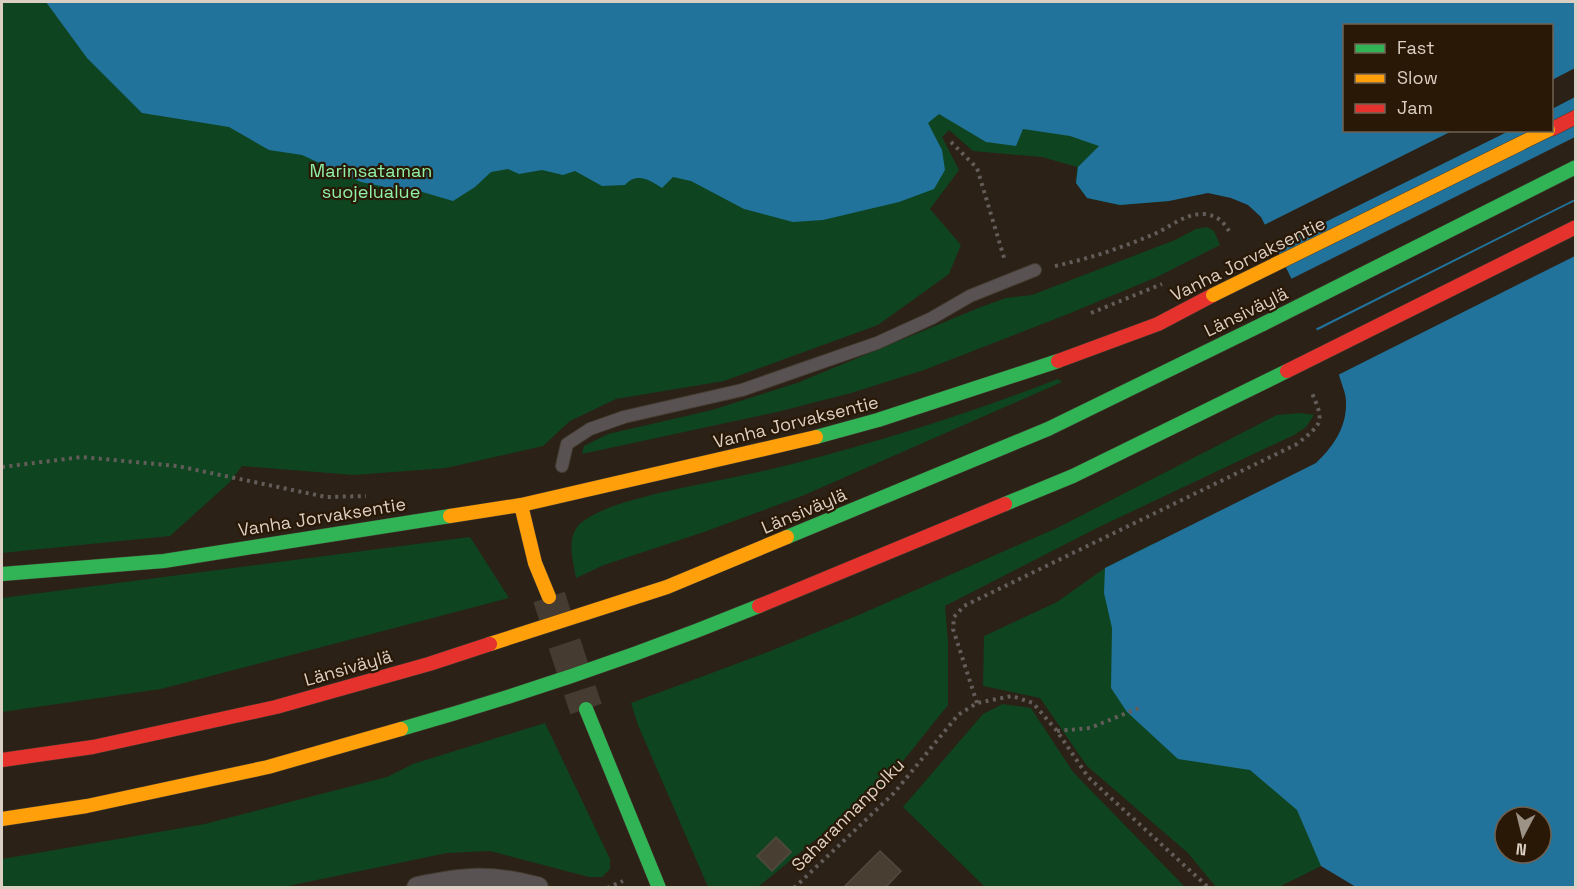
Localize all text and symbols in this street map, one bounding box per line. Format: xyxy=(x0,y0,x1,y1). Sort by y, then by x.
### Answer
legend xyxy=(1343,24,1553,132)
text: Fast xyxy=(1397,36,1434,59)
text: Slow xyxy=(1397,66,1438,89)
text: Jam xyxy=(1397,96,1433,119)
park label: Marinsataman suojelualue xyxy=(310,159,432,203)
street label: Vanha Jorvaksentie xyxy=(1167,211,1329,306)
street label: Länsiväylä xyxy=(1200,281,1291,342)
street label: Vanha Jorvaksentie xyxy=(711,390,881,453)
street label: Länsiväylä xyxy=(758,482,850,539)
street label: Vanha Jorvaksentie xyxy=(236,492,407,541)
street label: Länsiväylä xyxy=(301,644,394,691)
street label: Saharannanpolku xyxy=(786,753,909,876)
north arrow xyxy=(1493,805,1553,865)
text: N xyxy=(1515,838,1528,860)

